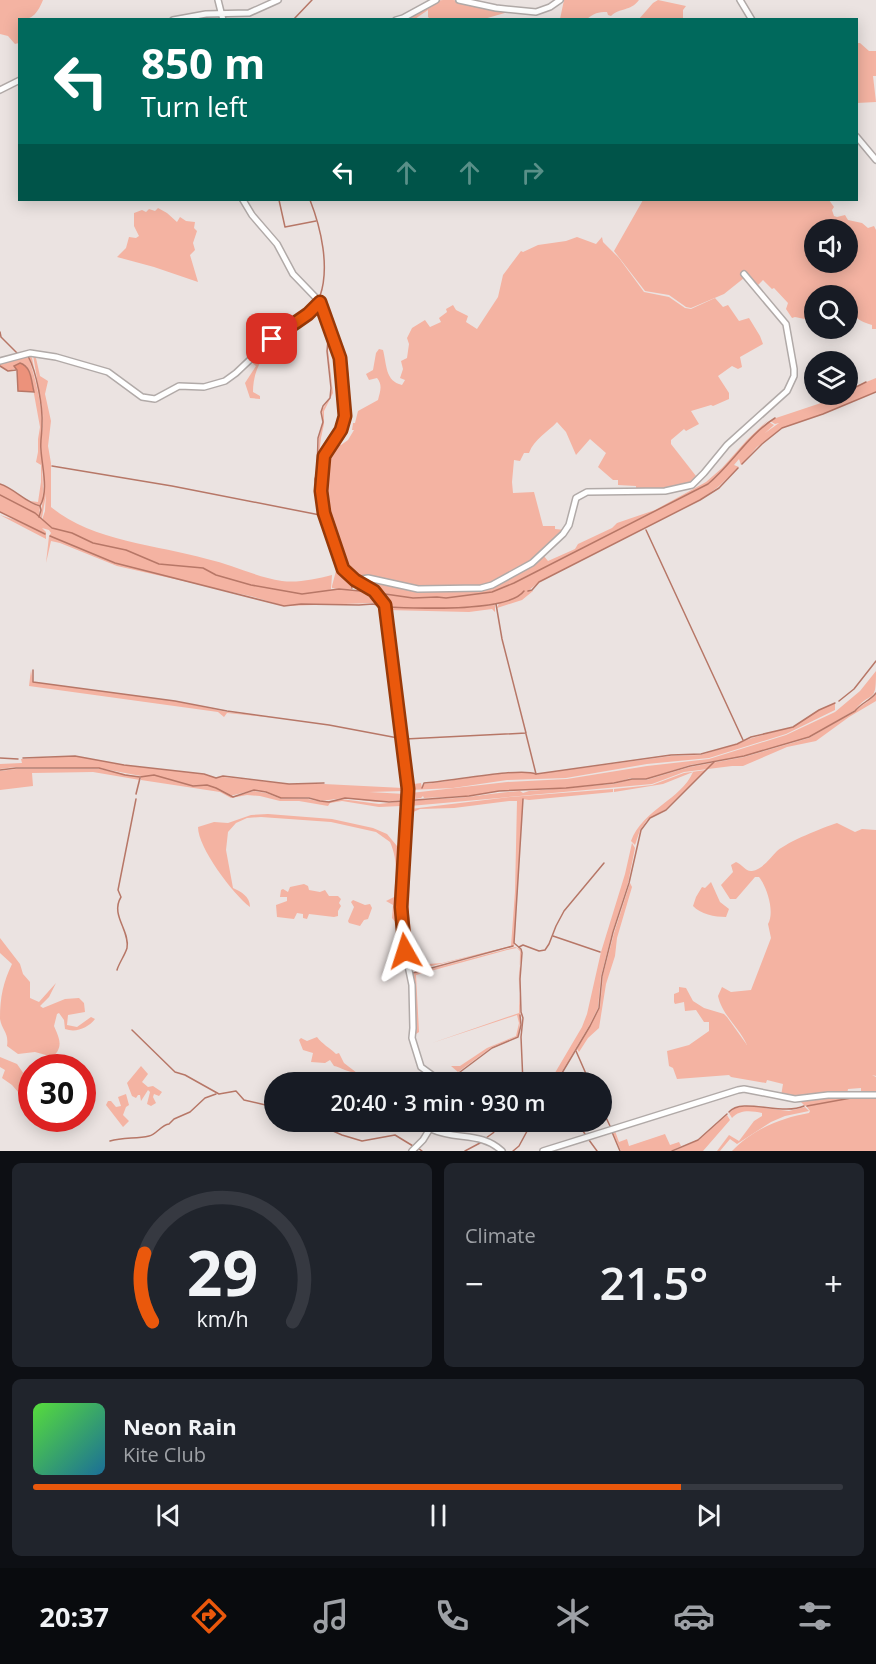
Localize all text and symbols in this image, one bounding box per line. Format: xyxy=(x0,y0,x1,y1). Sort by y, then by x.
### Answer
text: 850 m xyxy=(141,34,265,91)
icon: left xyxy=(42,42,120,120)
text: Turn left xyxy=(141,88,248,125)
icon: left xyxy=(327,156,360,189)
icon: ahead xyxy=(390,156,423,189)
icon: ahead xyxy=(453,156,486,189)
icon: right xyxy=(516,156,549,189)
map controls xyxy=(804,219,858,405)
button: sound xyxy=(804,219,858,273)
button: search xyxy=(804,285,858,339)
pin xyxy=(246,313,297,364)
icon: arrive xyxy=(255,322,288,355)
button: layers xyxy=(804,351,858,405)
position arrow xyxy=(373,919,437,983)
speed limit sign: 30 xyxy=(18,1054,96,1132)
text: 20:40 · 3 min · 930 m xyxy=(330,1087,546,1117)
text: Climate xyxy=(465,1222,536,1249)
text: 29 xyxy=(186,1229,258,1314)
text: 21.5° xyxy=(600,1252,708,1313)
text: − xyxy=(465,1261,484,1306)
text: + xyxy=(824,1261,843,1306)
text: km/h xyxy=(196,1304,248,1333)
text: Neon Rain xyxy=(123,1411,237,1441)
text: Kite Club xyxy=(123,1441,206,1468)
icon: previous xyxy=(152,1499,185,1532)
icon: pause xyxy=(422,1499,455,1532)
icon: next xyxy=(692,1499,725,1532)
icon: directions xyxy=(188,1595,230,1637)
icon: music xyxy=(310,1595,352,1637)
icon: phone xyxy=(431,1595,473,1637)
icon: climate xyxy=(552,1595,594,1637)
icon: car xyxy=(673,1595,715,1637)
icon: filters xyxy=(794,1595,836,1637)
text: 20:37 xyxy=(40,1598,109,1635)

